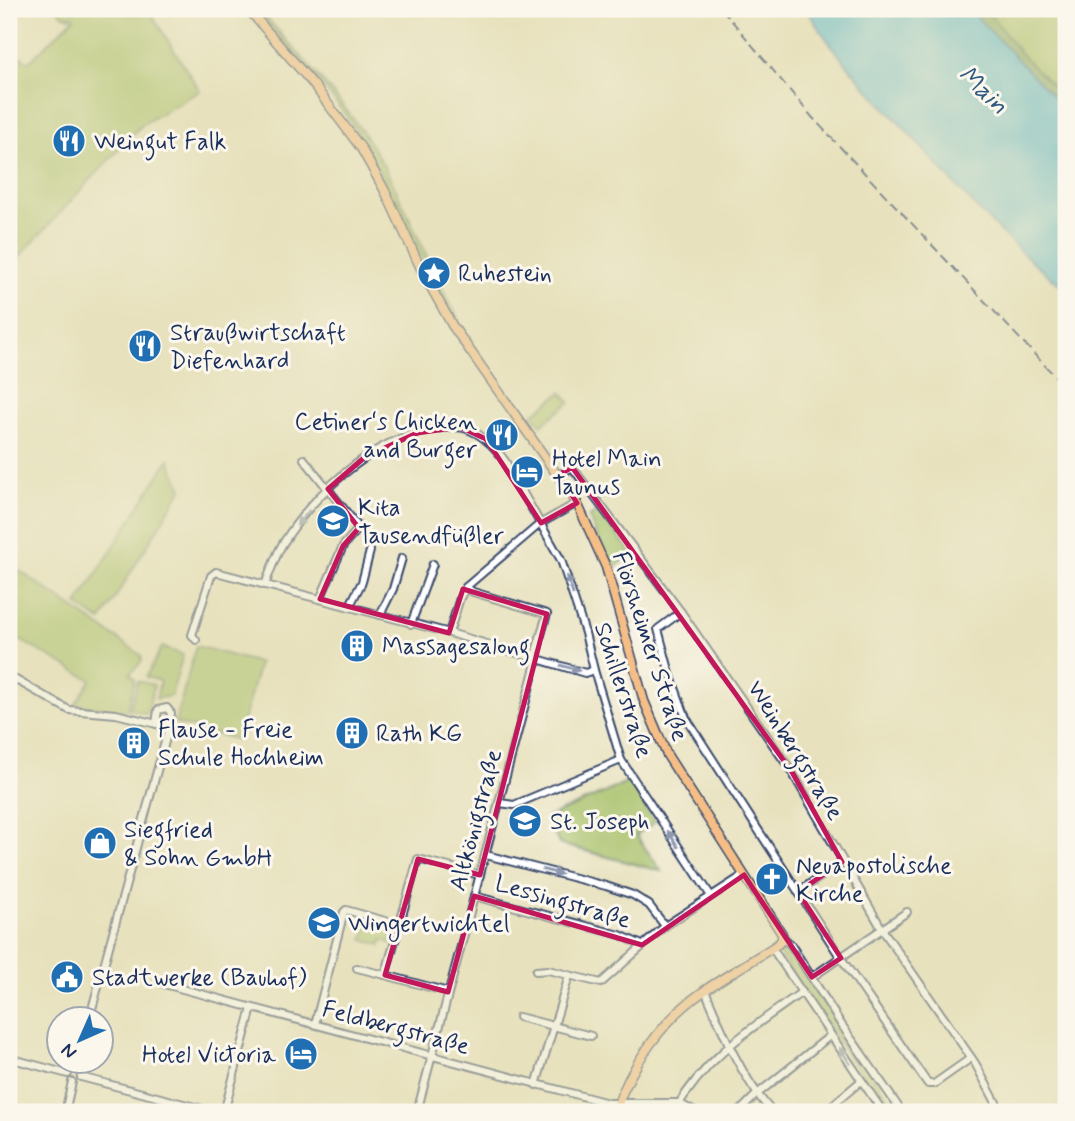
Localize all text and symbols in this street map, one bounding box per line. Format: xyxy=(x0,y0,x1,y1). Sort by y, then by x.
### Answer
water label: Main xyxy=(950,58,1015,122)
restaurant icon: Weingut Falk xyxy=(50,122,88,160)
place label: Weingut Falk xyxy=(94,127,227,161)
place icon: Ruhestein xyxy=(415,254,453,292)
place label: Ruhestein xyxy=(458,259,552,290)
place label: Straußwirtschaft Diefenhard xyxy=(170,318,346,377)
restaurant icon: Straußwirtschaft Diefenhard xyxy=(126,327,164,365)
place label: Cetiner‘s Chicken and Burger xyxy=(294,407,478,469)
restaurant icon: Cetiner‘s Chicken and Burger xyxy=(483,416,521,454)
place label: Hotel Main Taunus xyxy=(552,444,662,503)
hotel icon: Hotel Main Taunus xyxy=(508,453,546,491)
place label: Kita Tausendfüßler xyxy=(358,493,504,552)
school or university icon: Kita Tausendfüßler xyxy=(314,502,352,540)
one-way arrow xyxy=(296,510,311,527)
street label: Flörsheimer Straße xyxy=(604,548,695,745)
one-way arrow xyxy=(564,575,575,596)
street label: Schillerstraße xyxy=(586,619,659,763)
building icon: Massagesalong xyxy=(338,627,376,665)
place label: Massagesalong xyxy=(382,632,530,666)
one-way arrow xyxy=(560,664,581,674)
street label: Weinbergstraße xyxy=(737,675,850,828)
building icon: Rath KG xyxy=(333,714,371,752)
place label: Flause - Freie Schule Hochheim xyxy=(158,715,324,774)
place label: Rath KG xyxy=(376,719,462,750)
building icon: Flause - Freie Schule Hochheim xyxy=(115,724,153,762)
street label: Altkönigstraße xyxy=(443,746,513,895)
school or university icon: St. Joseph xyxy=(506,802,544,840)
place label: St. Joseph xyxy=(550,807,650,838)
place label: Siegfried & Sohn GmbH xyxy=(124,815,272,874)
shop icon: Siegfried & Sohn GmbH xyxy=(81,824,119,862)
one-way arrow xyxy=(666,830,680,848)
place label: Neuapostolische Kirche xyxy=(796,851,952,910)
church icon: Neuapostolische Kirche xyxy=(753,860,791,898)
one-way arrow xyxy=(541,867,563,878)
street label: Lessingstraße xyxy=(490,868,634,940)
school or university icon: Wingertwichtel xyxy=(305,904,343,942)
place label: Wingertwichtel xyxy=(348,909,510,942)
one-way arrow xyxy=(792,947,805,967)
public building icon: Stadtwerke (Bauhof) xyxy=(48,958,86,996)
place label: Stadtwerke (Bauhof) xyxy=(92,963,307,994)
street label: Feldbergstraße xyxy=(318,994,473,1066)
north arrow xyxy=(46,1006,116,1076)
hotel icon: Hotel Victoria xyxy=(282,1035,320,1073)
text: N xyxy=(56,1038,82,1064)
place label: Hotel Victoria xyxy=(142,1040,277,1071)
one-way arrow xyxy=(838,1047,852,1065)

